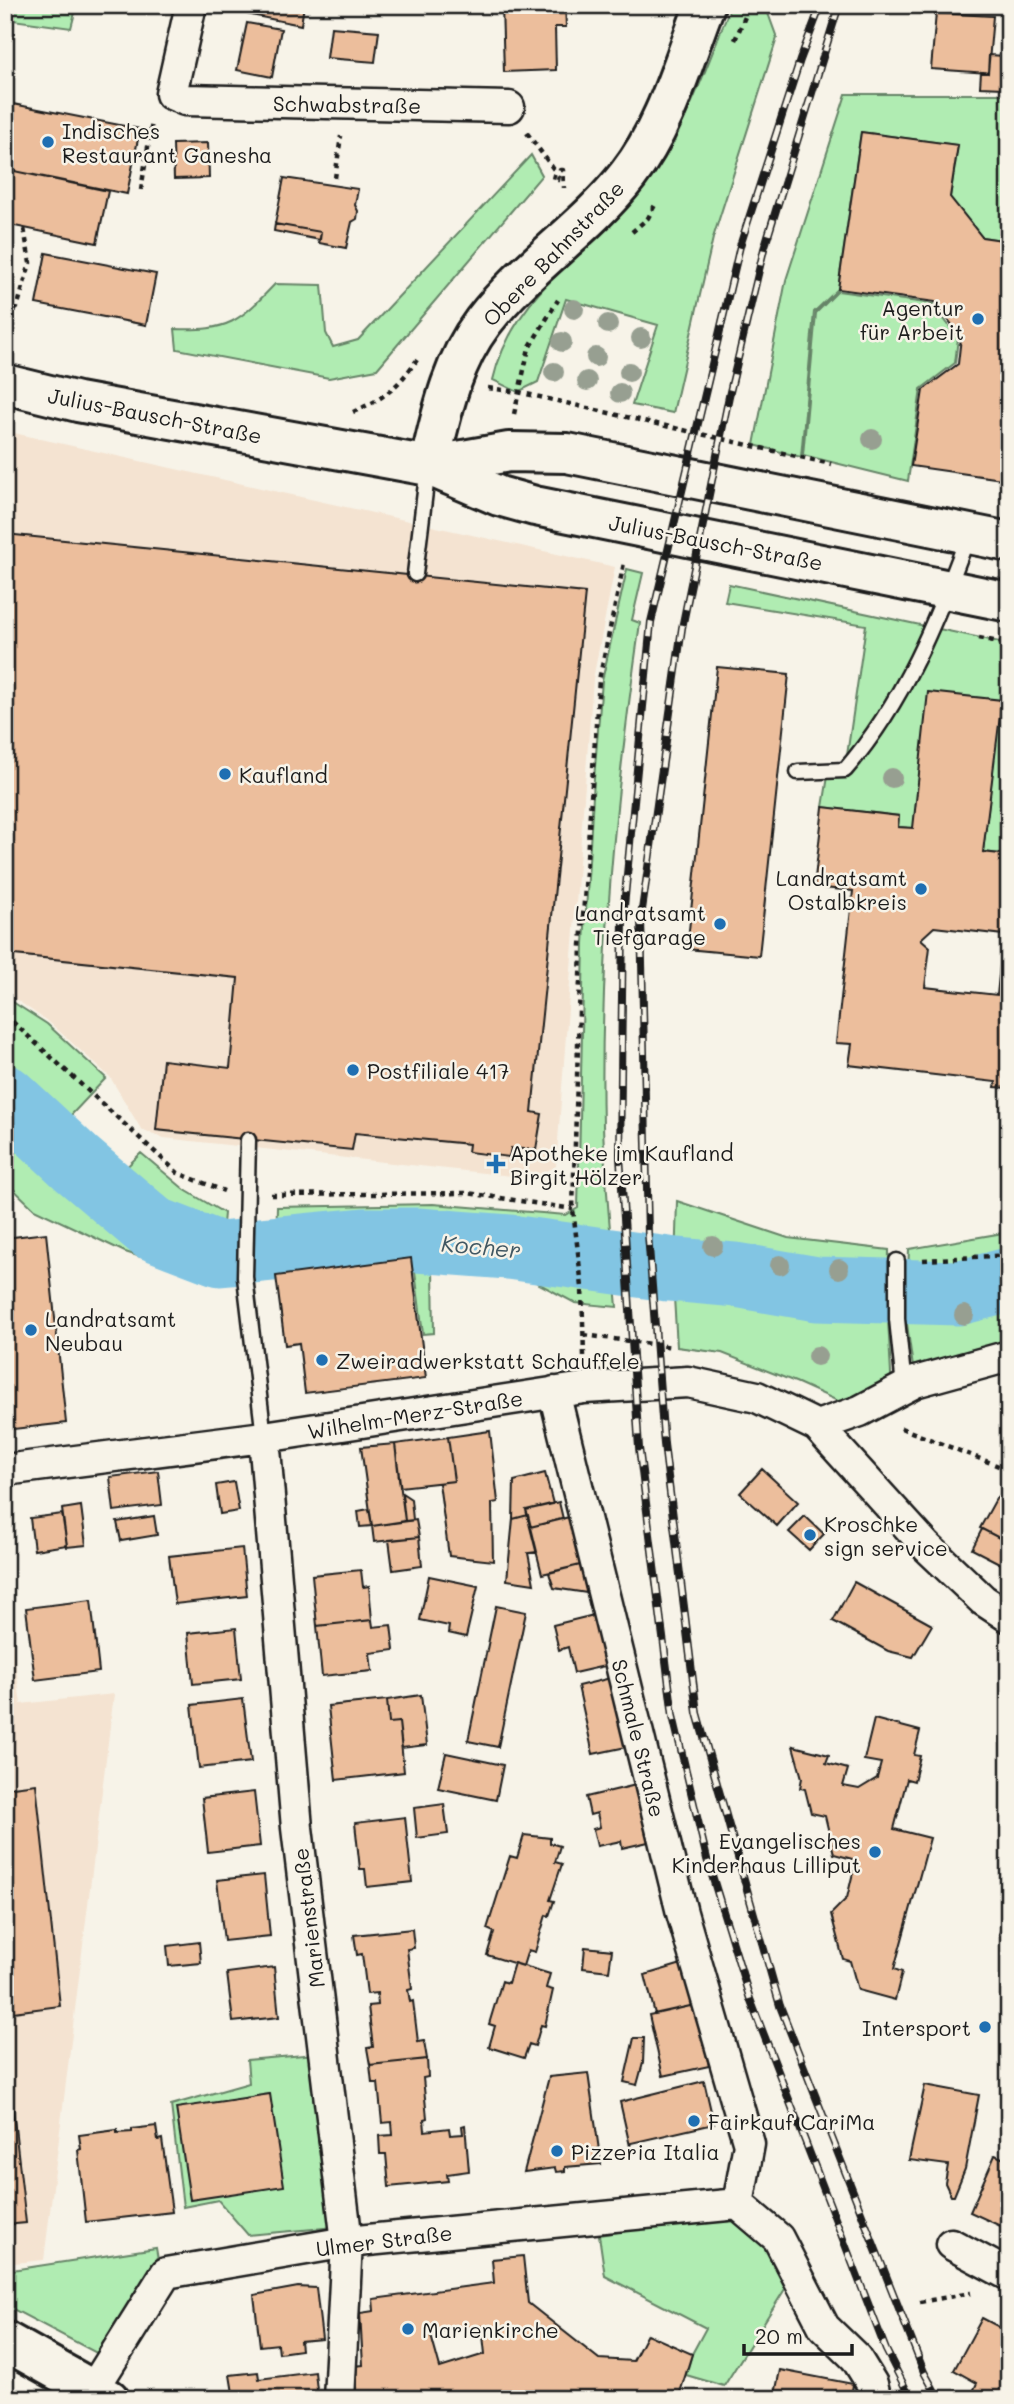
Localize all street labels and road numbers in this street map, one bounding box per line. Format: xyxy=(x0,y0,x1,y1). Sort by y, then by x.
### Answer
street label: Schwabstraße xyxy=(273,89,421,119)
street label: Obere Bahnstraße xyxy=(477,174,629,332)
street label: Julius-Bausch-Straße xyxy=(46,381,264,449)
street label: Julius-Bausch-Straße xyxy=(607,508,825,576)
street label: Wilhelm-Merz-Straße xyxy=(305,1384,525,1444)
street label: Schmale Straße xyxy=(606,1656,672,1820)
street label: Marienstraße xyxy=(286,1846,330,1990)
street label: Ulmer Straße xyxy=(314,2218,454,2262)

